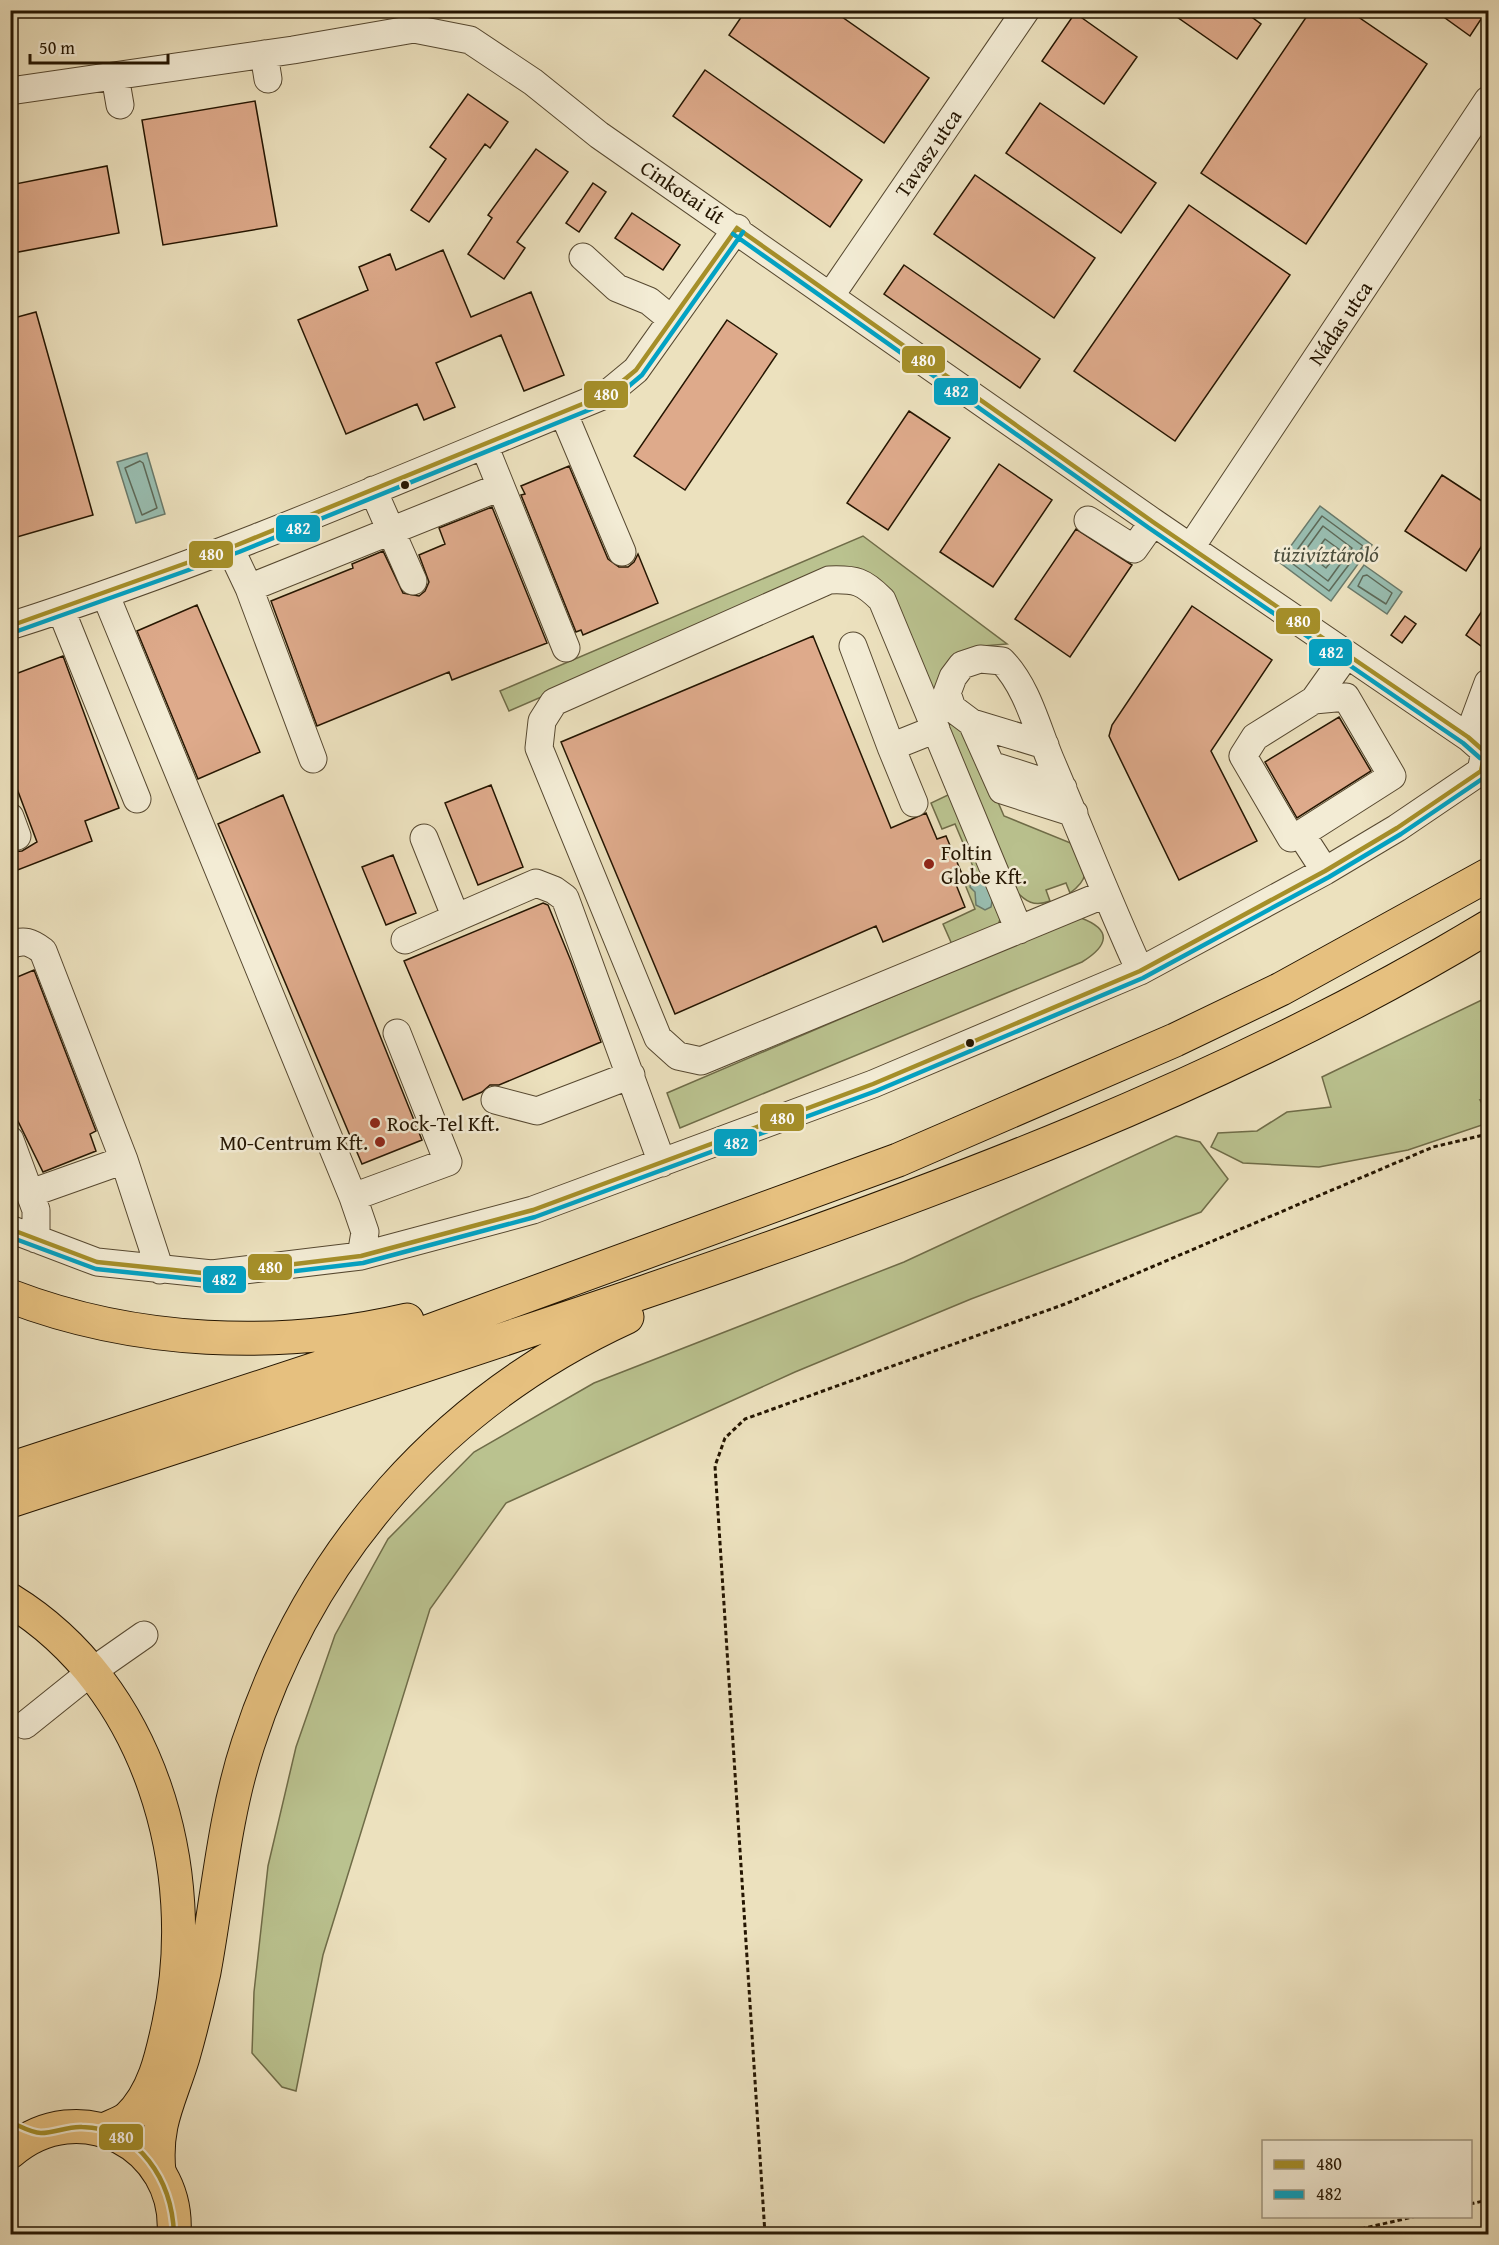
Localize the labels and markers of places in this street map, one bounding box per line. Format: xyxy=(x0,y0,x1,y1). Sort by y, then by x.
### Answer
unlabelled marker xyxy=(399,479,411,491)
place label: Foltin Globe Kft. xyxy=(941,837,1027,892)
marker: Foltin Globe Kft. xyxy=(922,857,936,871)
unlabelled marker xyxy=(964,1037,976,1049)
place label: Rock-Tel Kft. xyxy=(387,1108,500,1139)
marker: Rock-Tel Kft. xyxy=(368,1116,382,1130)
place label: M0-Centrum Kft. xyxy=(220,1127,368,1158)
marker: M0-Centrum Kft. xyxy=(373,1135,387,1149)

